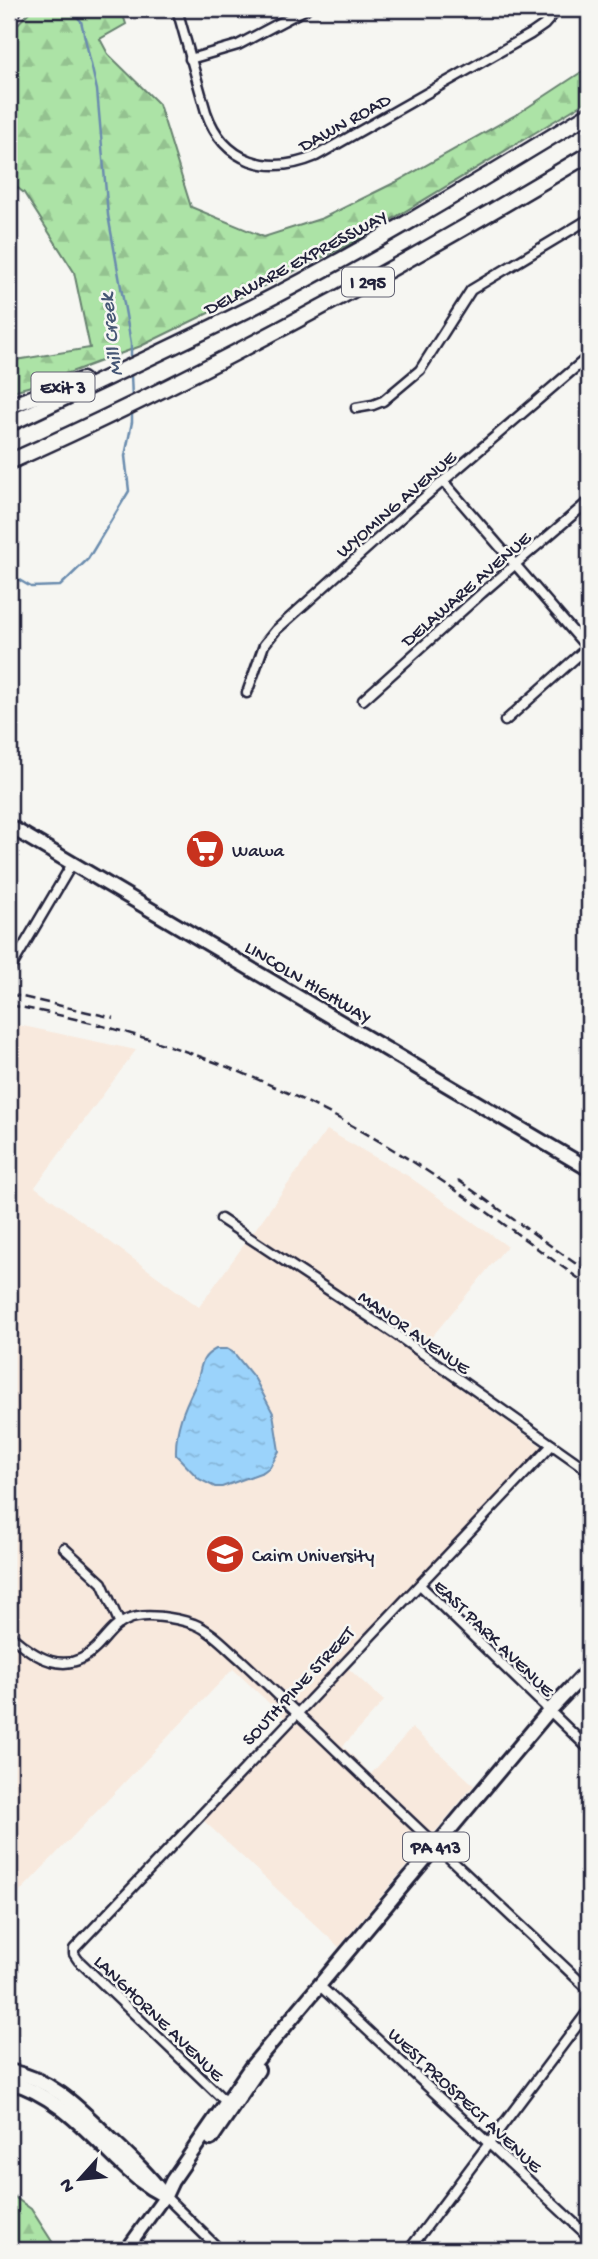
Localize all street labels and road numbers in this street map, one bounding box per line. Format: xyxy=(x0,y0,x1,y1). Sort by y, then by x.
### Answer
street label: DAWN ROAD xyxy=(294,89,396,160)
street label: DELAWARE EXPRESSWAY xyxy=(199,206,392,323)
road number: I 295 xyxy=(342,268,394,296)
road number: Exit 3 xyxy=(32,372,94,402)
street label: WYOMING AVENUE xyxy=(332,446,463,564)
street label: DELAWARE AVENUE xyxy=(396,527,538,655)
street label: LINCOLN HIGHWAY xyxy=(240,937,375,1031)
street label: MANOR AVENUE xyxy=(353,1287,474,1382)
street label: EAST PARK AVENUE xyxy=(427,1576,559,1704)
street label: SOUTH PINE STREET xyxy=(238,1622,361,1752)
road number: PA 413 xyxy=(403,1832,469,1861)
street label: LANGHORNE AVENUE xyxy=(88,1951,228,2088)
street label: WEST PROSPECT AVENUE xyxy=(382,2024,546,2180)

